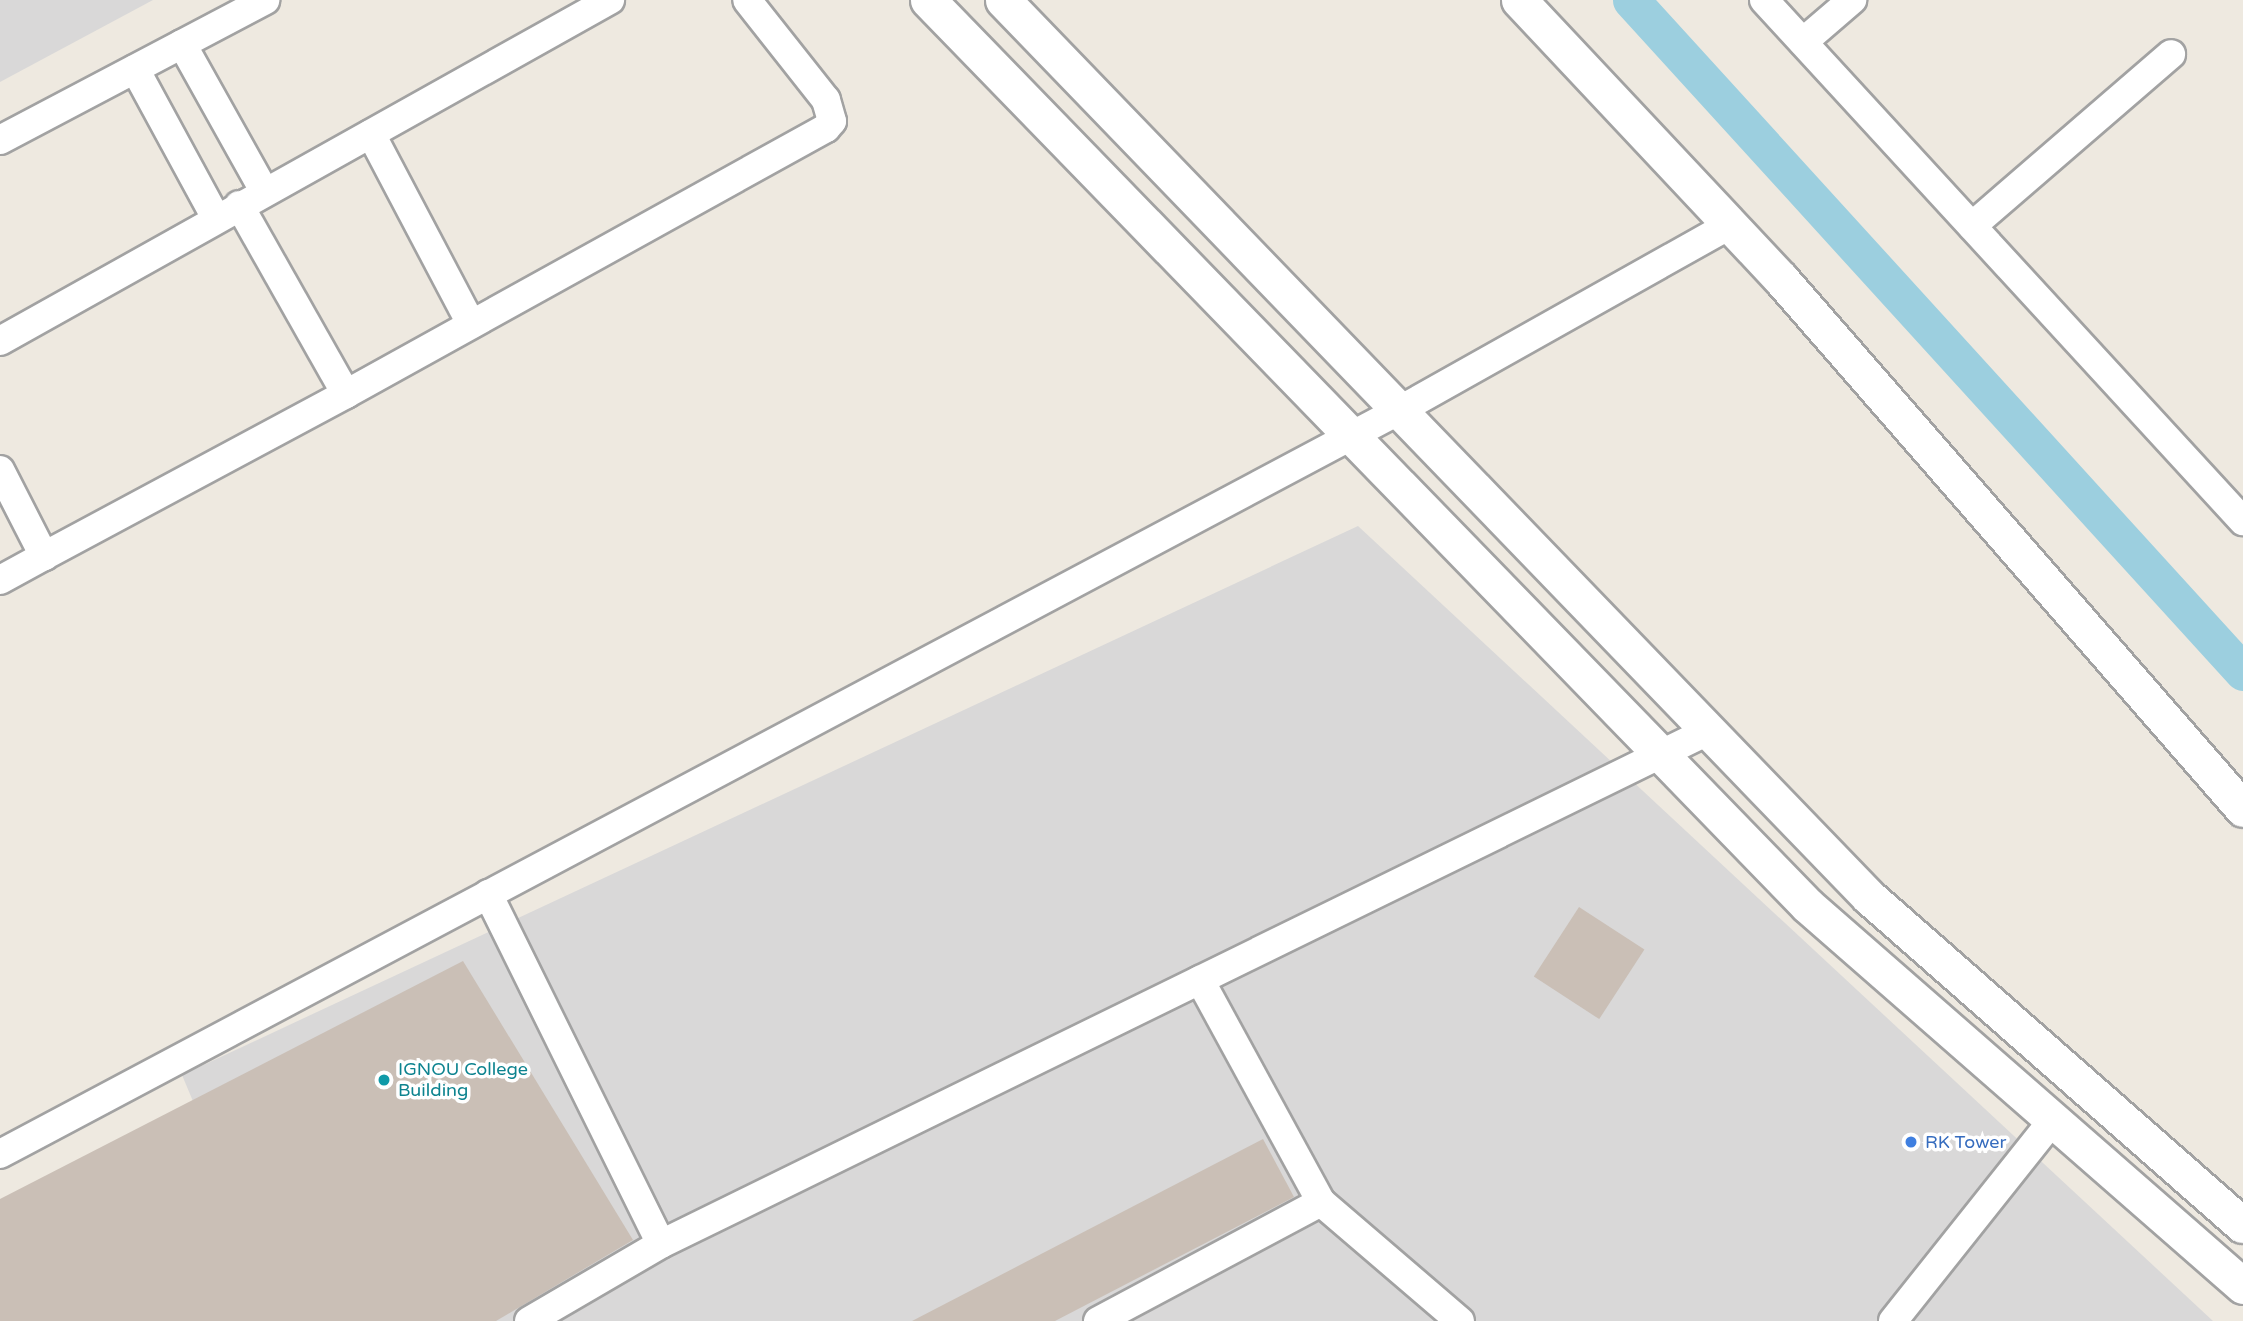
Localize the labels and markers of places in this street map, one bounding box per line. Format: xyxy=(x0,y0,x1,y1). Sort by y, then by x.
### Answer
place label: IGNOU College Building xyxy=(398,1059,528,1102)
marker: IGNOU College Building xyxy=(376,1072,392,1088)
place label: RK Tower xyxy=(1925,1131,2006,1153)
marker: RK Tower xyxy=(1903,1134,1919,1150)

